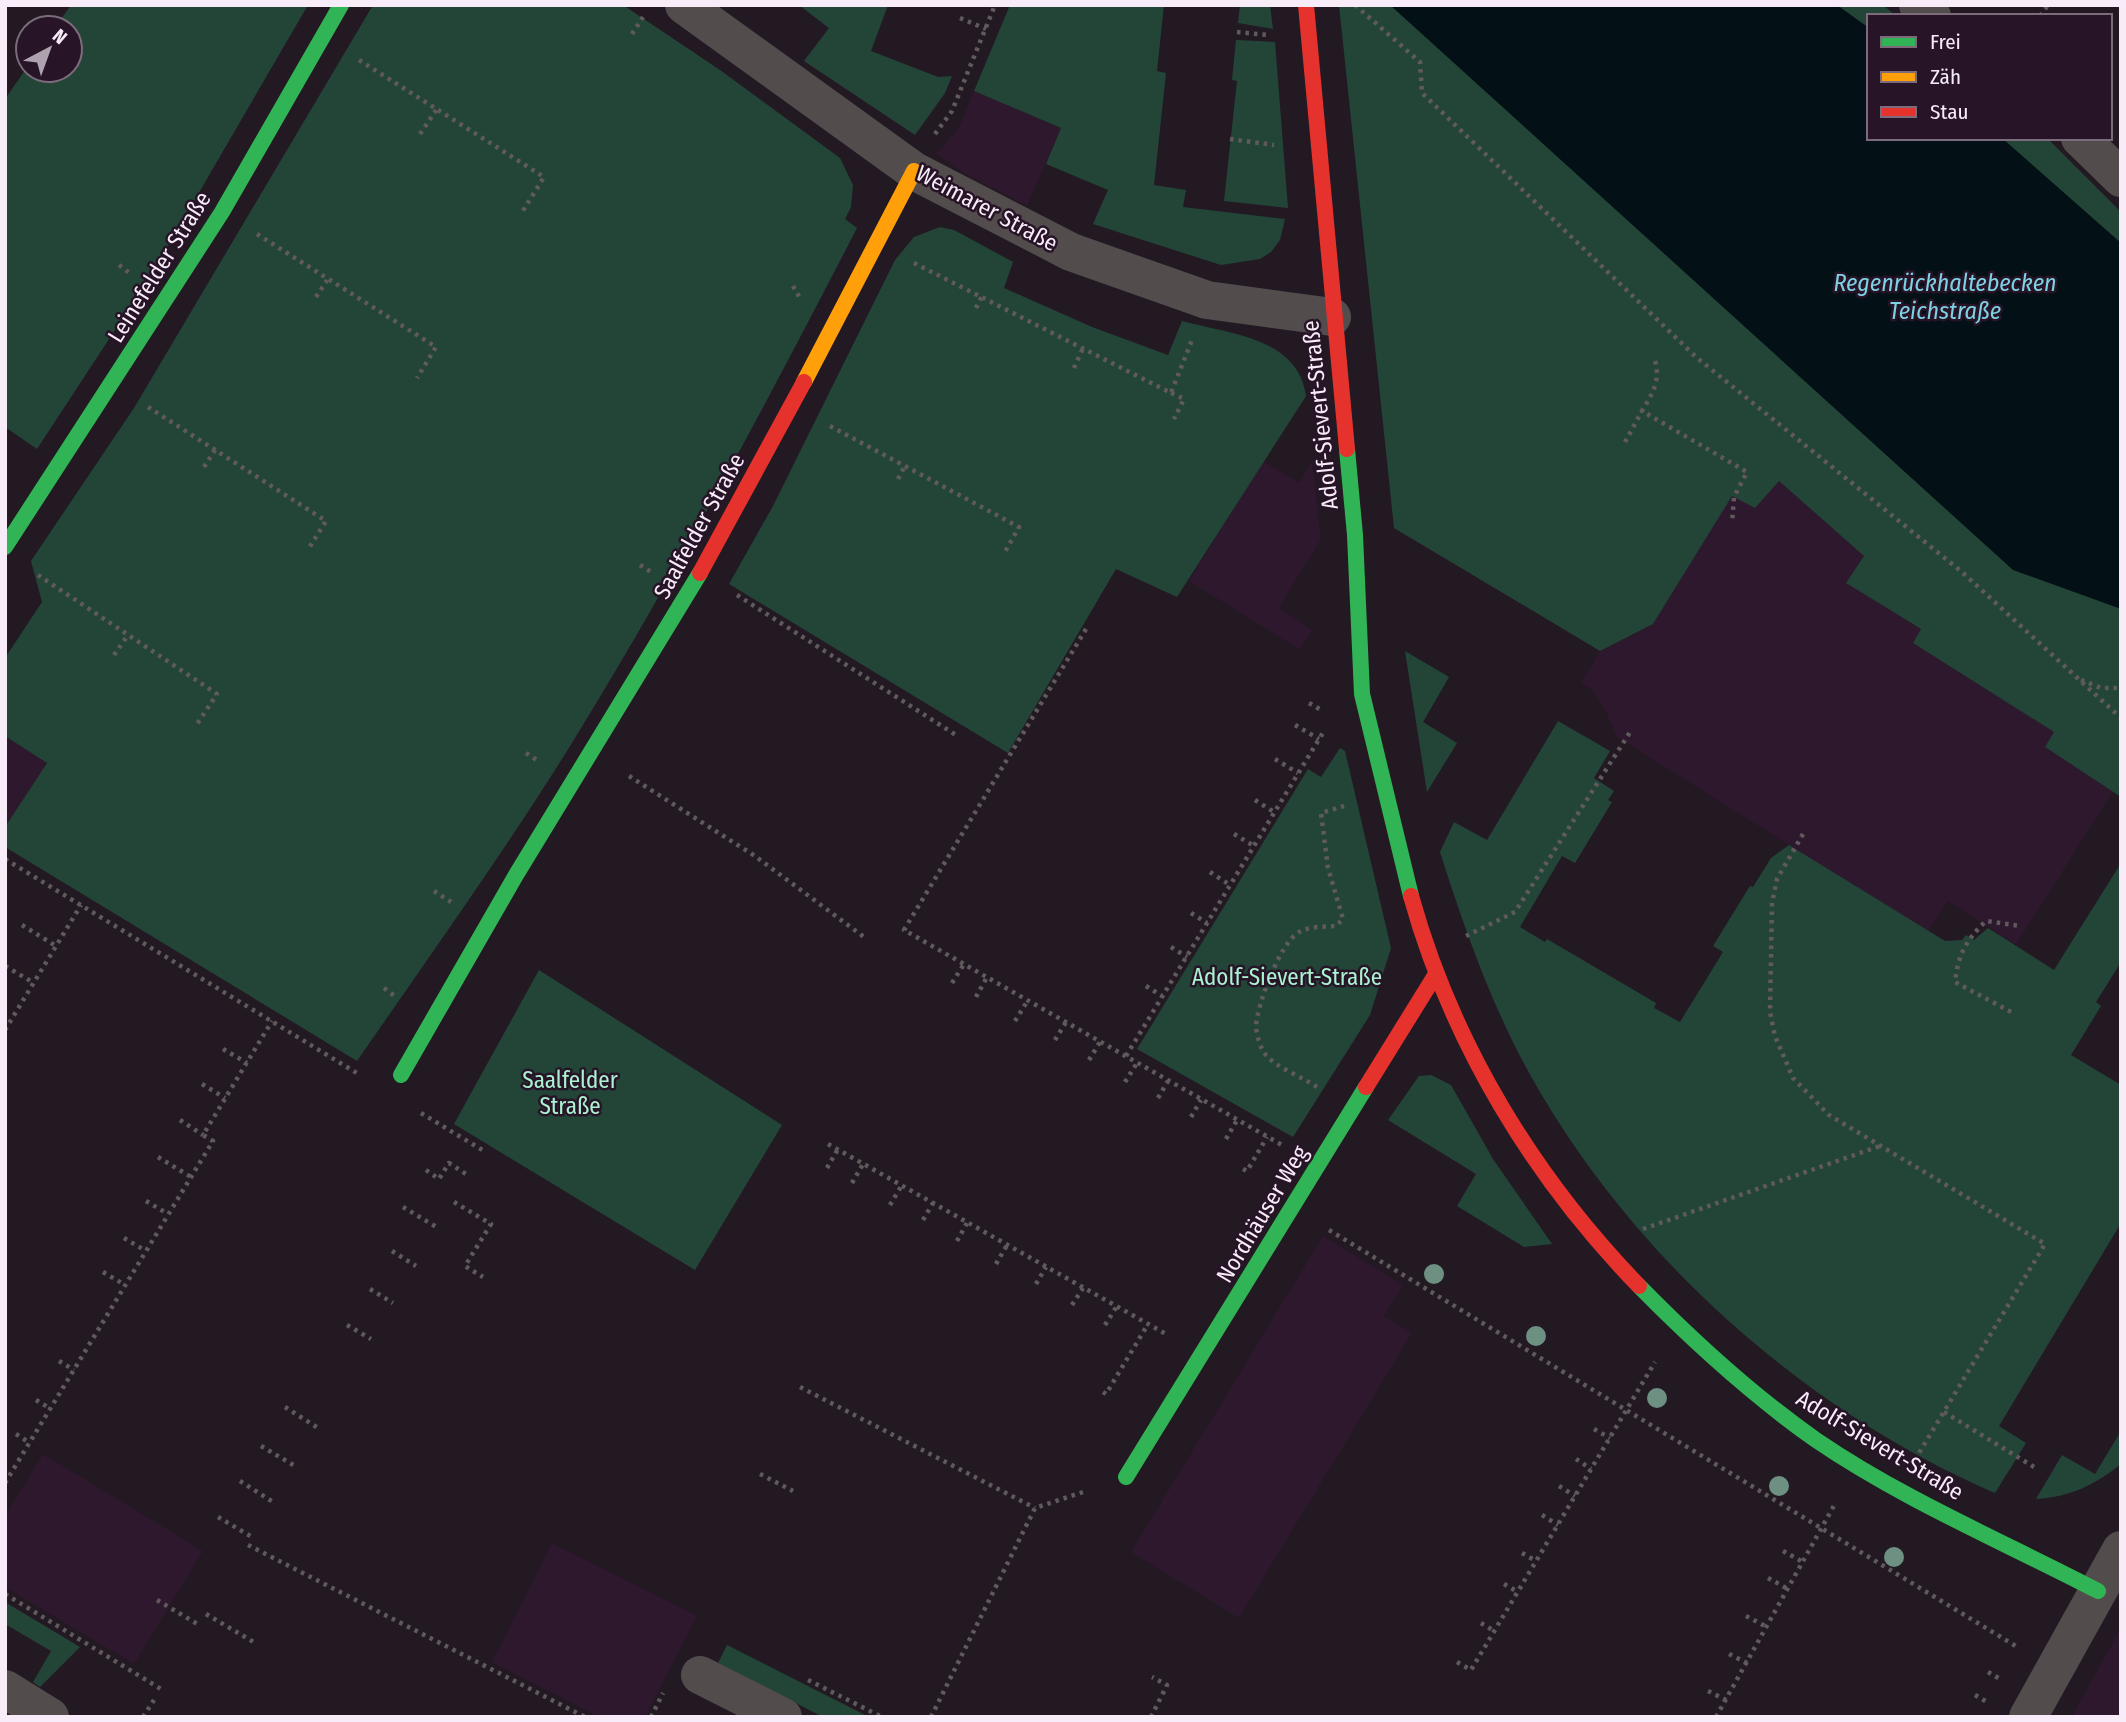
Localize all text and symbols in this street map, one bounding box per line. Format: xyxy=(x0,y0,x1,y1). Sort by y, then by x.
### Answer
north arrow xyxy=(14,14,84,84)
legend xyxy=(1867,14,2112,140)
text: N xyxy=(48,24,72,49)
text: Frei xyxy=(1930,29,1961,55)
text: Zäh xyxy=(1930,64,1961,90)
text: Stau xyxy=(1930,99,1968,125)
street label: Weimarer Straße xyxy=(911,159,1063,257)
street label: Leinefelder Straße xyxy=(101,186,217,348)
water label: Regenrückhaltebecken Teichstraße xyxy=(1833,269,2057,325)
street label: Adolf-Sievert-Straße xyxy=(1296,319,1344,511)
street label: Saalfelder Straße xyxy=(647,448,751,604)
park label: Adolf-Sievert-Straße xyxy=(1192,963,1382,991)
park label: Saalfelder Straße xyxy=(522,1066,618,1120)
street label: Nordhäuser Weg xyxy=(1210,1140,1314,1288)
street label: Adolf-Sievert-Straße xyxy=(1791,1384,1969,1506)

